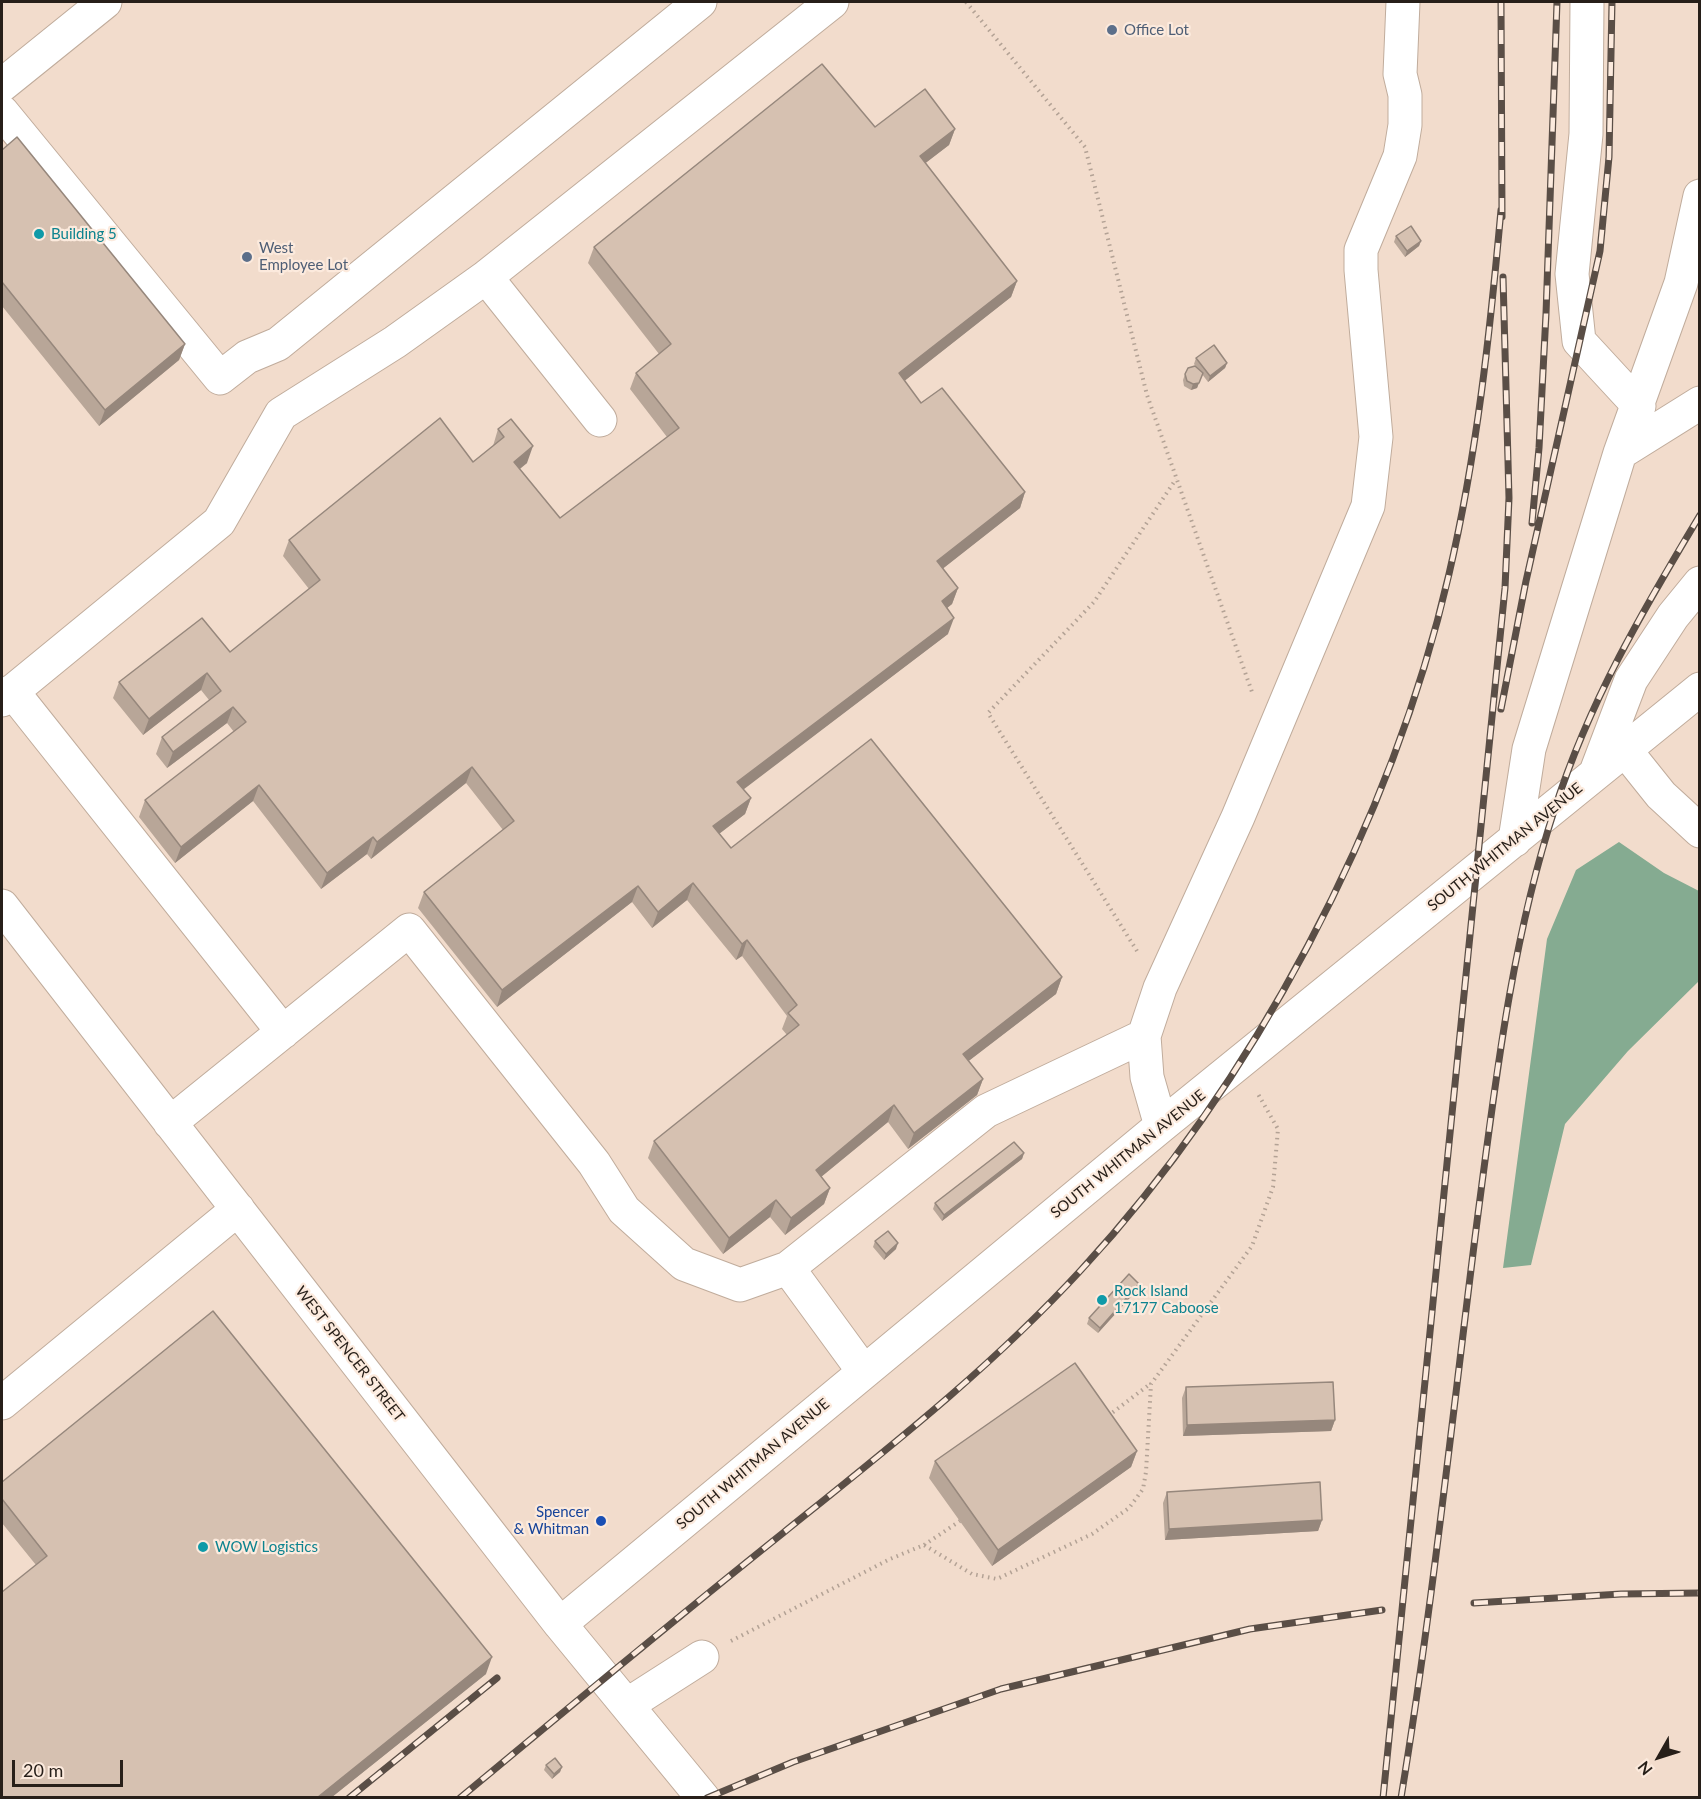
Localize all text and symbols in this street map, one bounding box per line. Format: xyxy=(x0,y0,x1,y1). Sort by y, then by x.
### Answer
place label: Office Lot xyxy=(1124,21,1189,39)
marker: Office Lot xyxy=(1105,23,1119,37)
place label: Building 5 xyxy=(51,225,117,243)
marker: Building 5 xyxy=(32,227,46,241)
place label: West Employee Lot xyxy=(259,239,348,274)
marker: West Employee Lot xyxy=(240,250,254,264)
street label: SOUTH WHITMAN AVENUE xyxy=(1424,779,1586,915)
street label: SOUTH WHITMAN AVENUE xyxy=(1047,1086,1209,1222)
place label: Rock Island 17177 Caboose xyxy=(1114,1282,1219,1317)
street label: WEST SPENCER STREET xyxy=(292,1283,408,1425)
marker: Rock Island 17177 Caboose xyxy=(1095,1293,1109,1307)
street label: SOUTH WHITMAN AVENUE xyxy=(673,1395,833,1533)
place label: Spencer & Whitman xyxy=(514,1503,589,1538)
marker: Spencer & Whitman xyxy=(594,1514,608,1528)
place label: WOW Logistics xyxy=(215,1538,318,1556)
marker: WOW Logistics xyxy=(196,1540,210,1554)
north arrow xyxy=(1629,1727,1689,1787)
scale bar xyxy=(15,1748,126,1786)
text: N xyxy=(1633,1758,1656,1779)
text: 20 m xyxy=(23,1759,63,1781)

